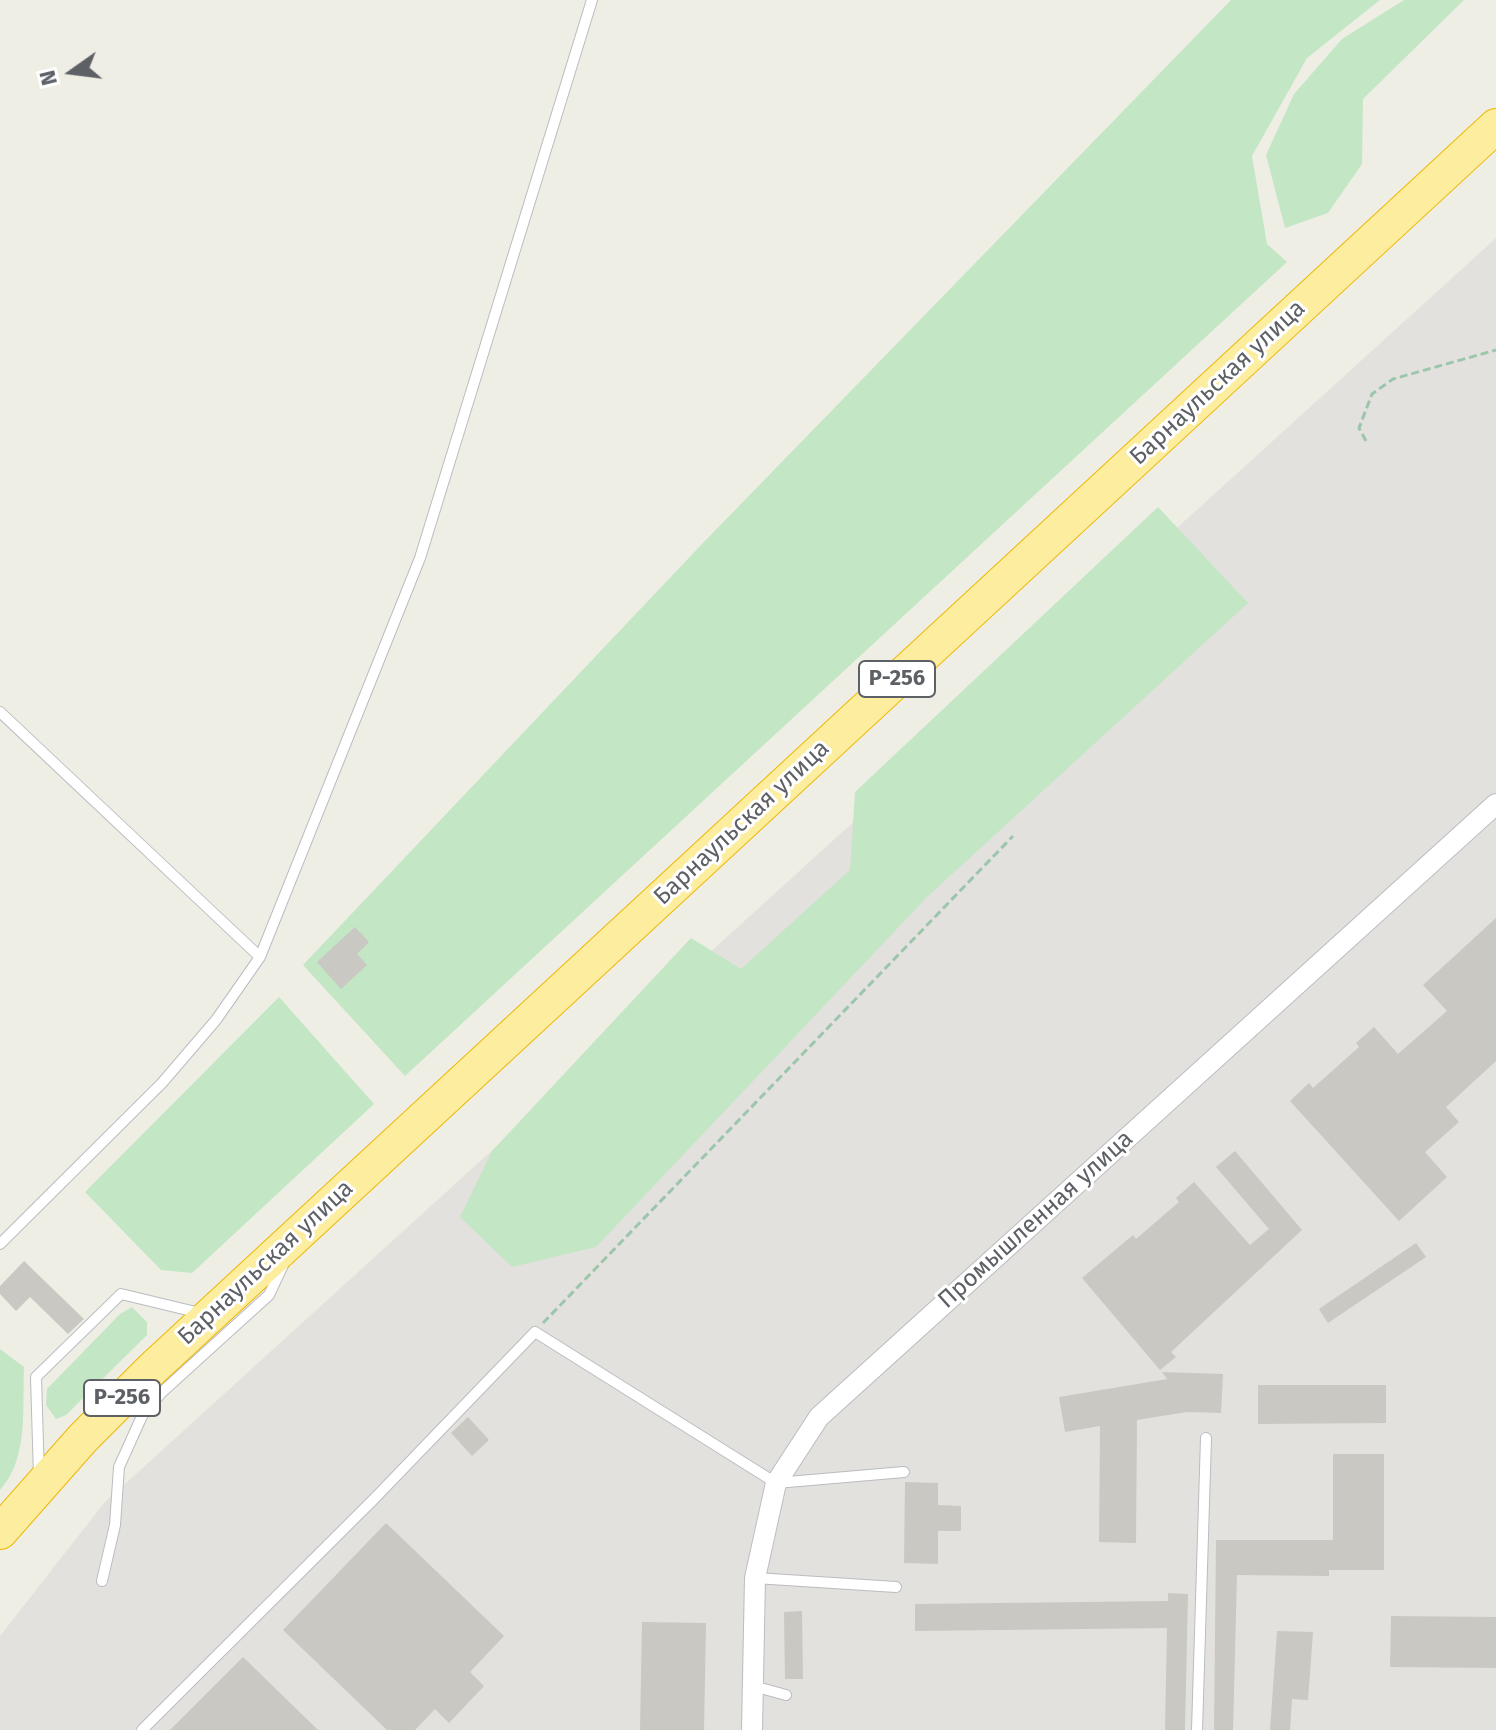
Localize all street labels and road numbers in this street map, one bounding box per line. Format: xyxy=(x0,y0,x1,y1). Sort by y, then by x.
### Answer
street label: Барнаульская улица xyxy=(1124,294,1312,472)
road number: Р-256 xyxy=(859,661,935,697)
street label: Барнаульская улица xyxy=(648,734,836,912)
street label: Промышленная улица xyxy=(933,1125,1139,1315)
street label: Барнаульская улица xyxy=(172,1174,360,1352)
road number: Р-256 xyxy=(84,1380,160,1416)

